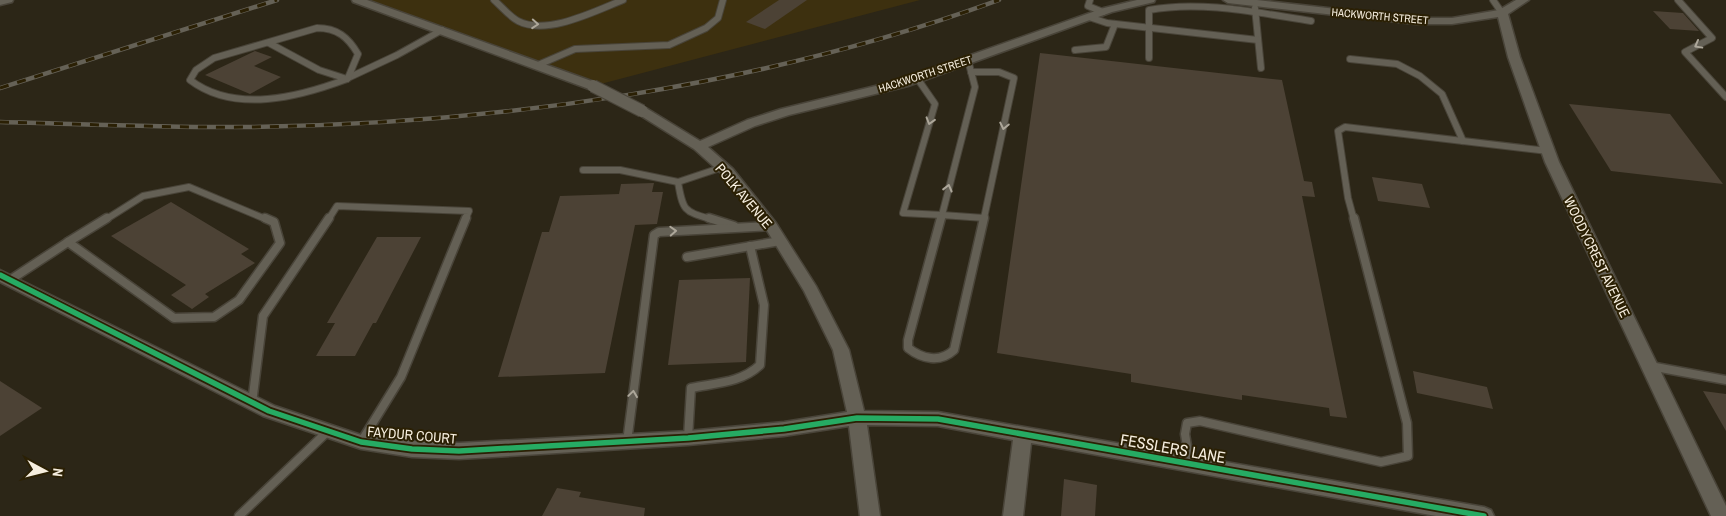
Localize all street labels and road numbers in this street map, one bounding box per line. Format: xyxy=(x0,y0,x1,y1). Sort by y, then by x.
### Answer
street label: HACKWORTH STREET xyxy=(1331,5,1429,27)
street label: HACKWORTH STREET xyxy=(877,52,974,96)
street label: POLK AVENUE xyxy=(712,160,776,232)
street label: WOODYCREST AVENUE xyxy=(1560,194,1634,320)
street label: FAYDUR COURT xyxy=(367,422,457,448)
street label: FESSLERS LANE xyxy=(1119,428,1227,468)

